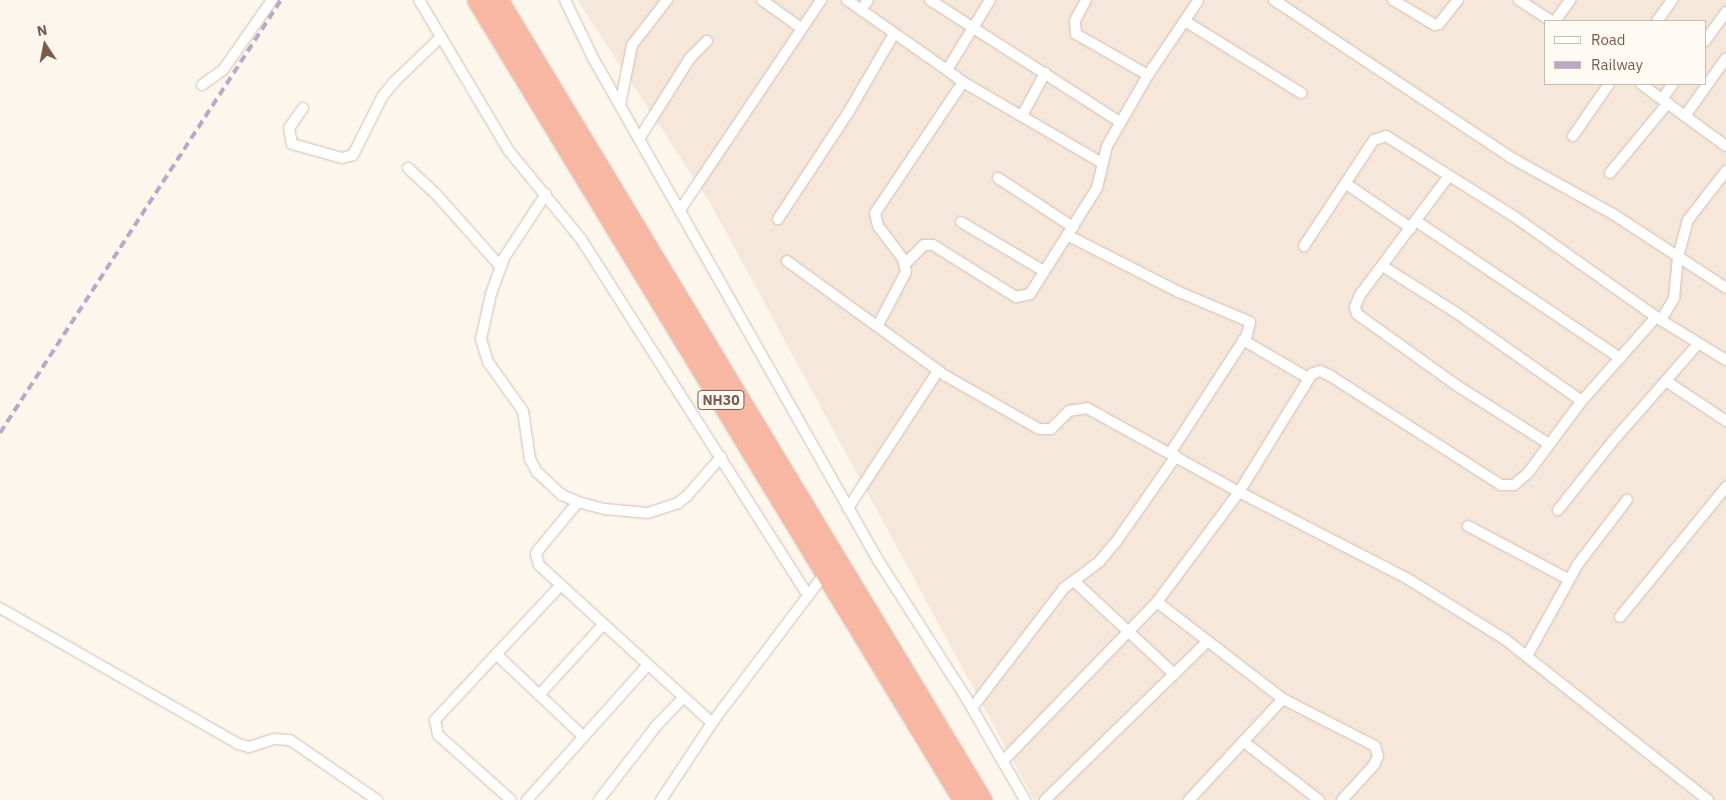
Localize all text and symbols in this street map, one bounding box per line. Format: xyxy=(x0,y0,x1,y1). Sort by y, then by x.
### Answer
north arrow xyxy=(20,20,70,70)
text: N xyxy=(35,20,49,40)
legend xyxy=(1544,20,1706,85)
text: Road xyxy=(1591,30,1626,49)
text: Railway xyxy=(1591,55,1643,74)
road number: NH30 xyxy=(697,388,745,412)

